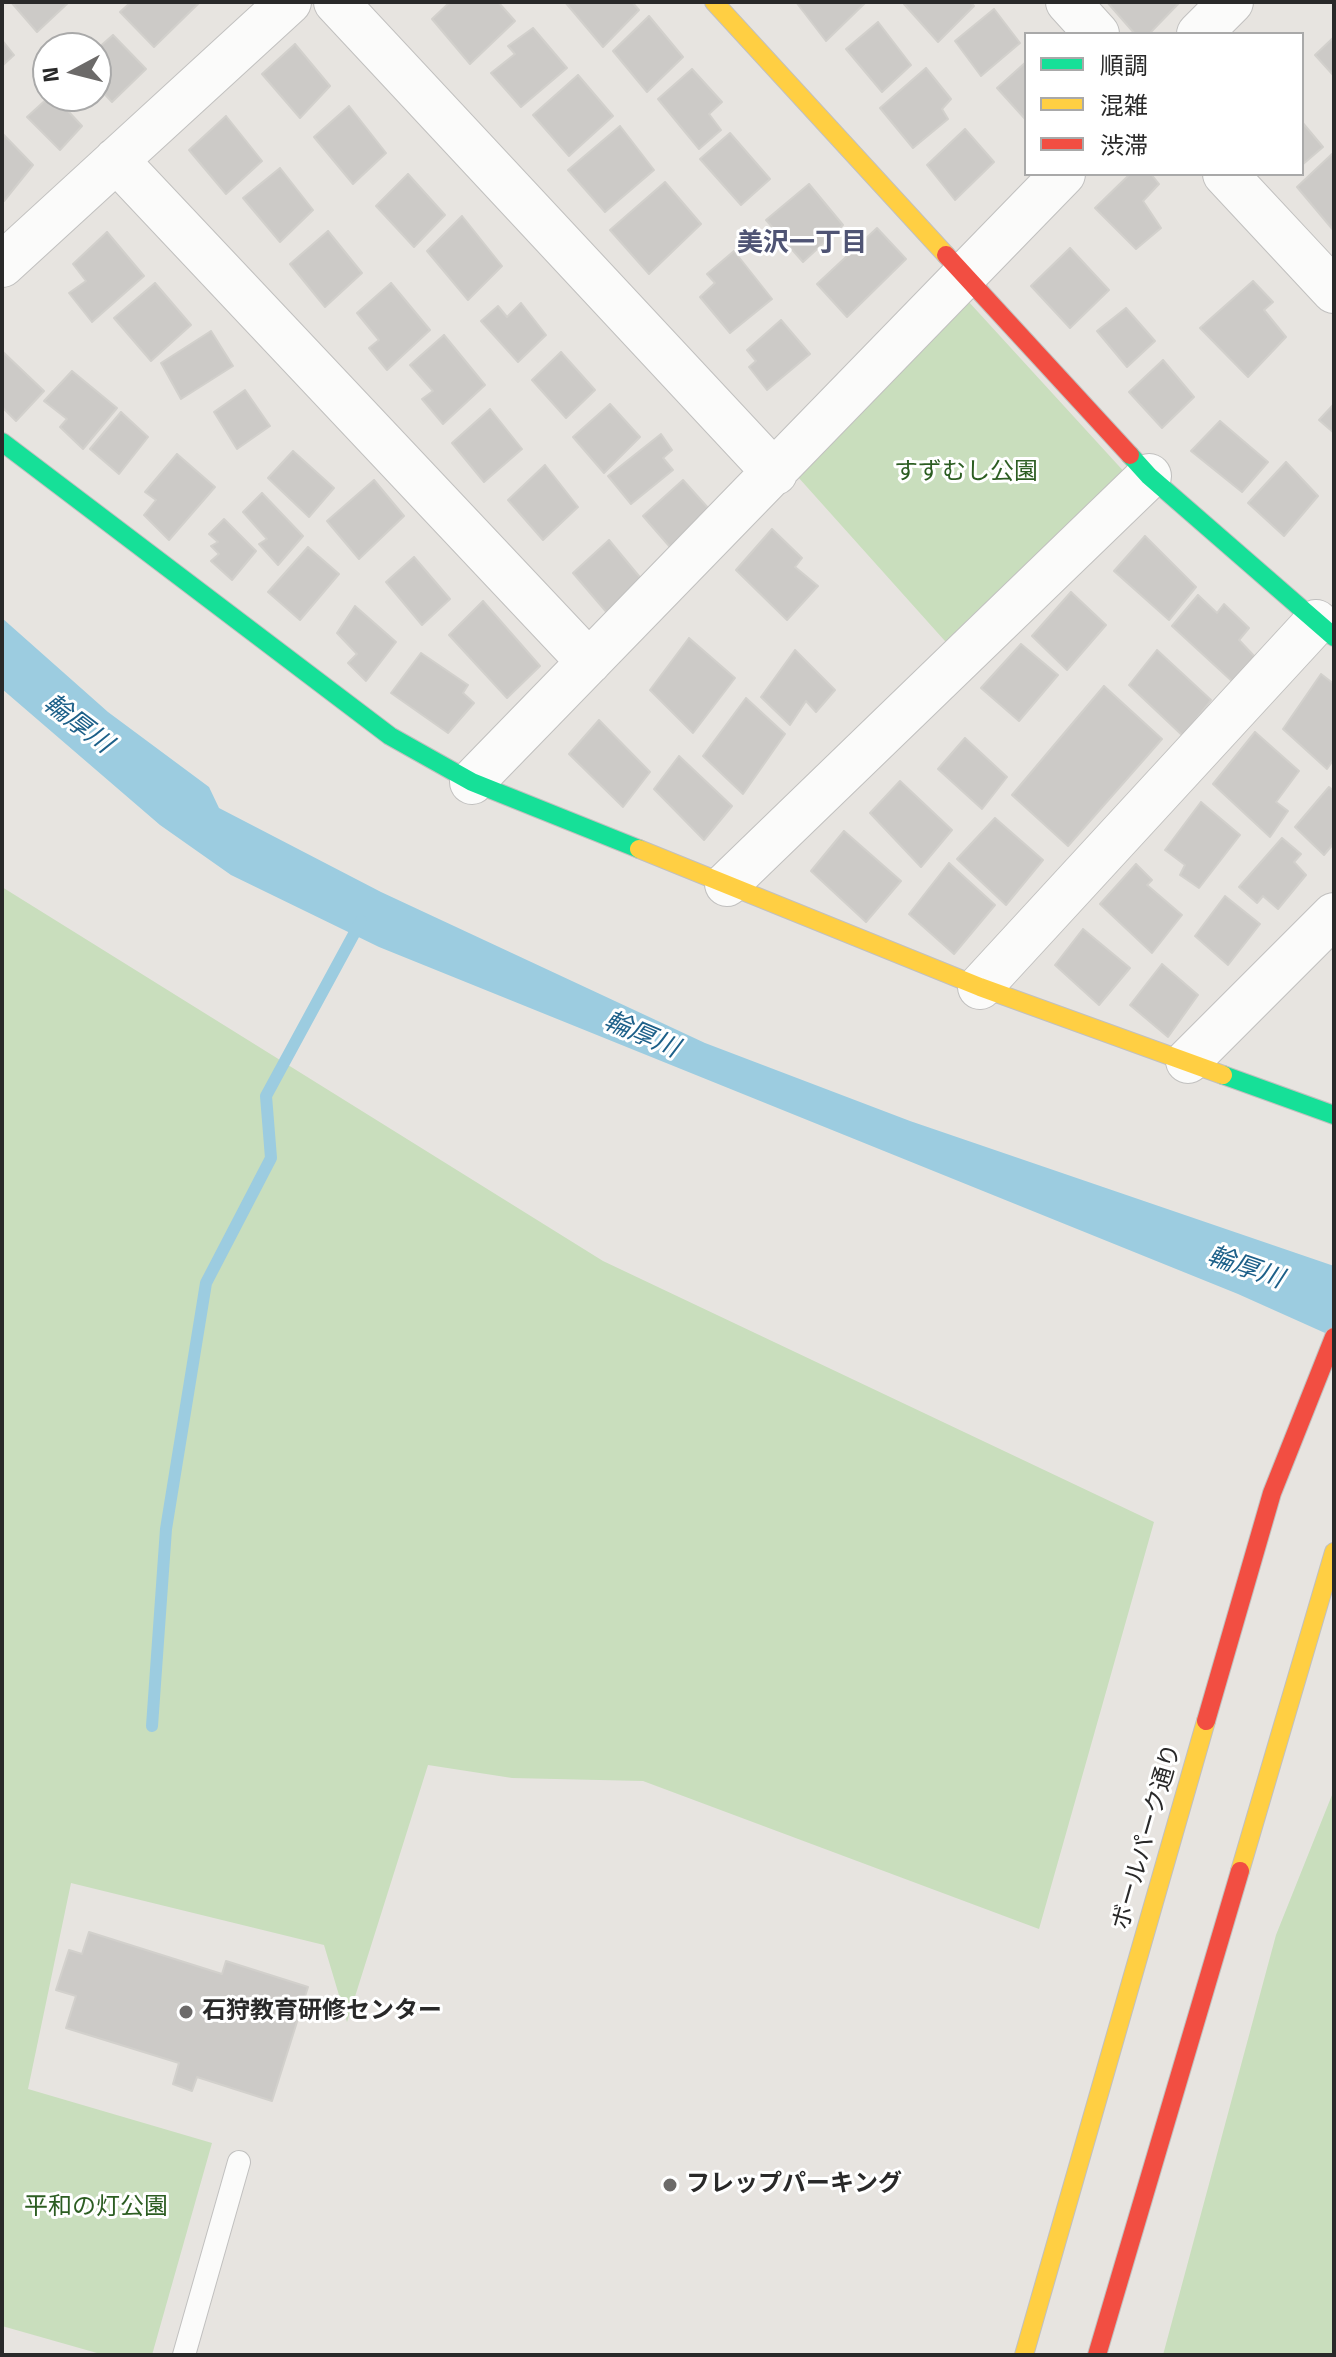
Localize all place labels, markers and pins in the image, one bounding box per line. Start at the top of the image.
place label: 石狩教育研修センター [202,1998,442,2026]
marker: 石狩教育研修センター [177,2003,195,2021]
place label: フレップパーキング [686,2171,902,2199]
marker: フレップパーキング [661,2176,679,2194]

